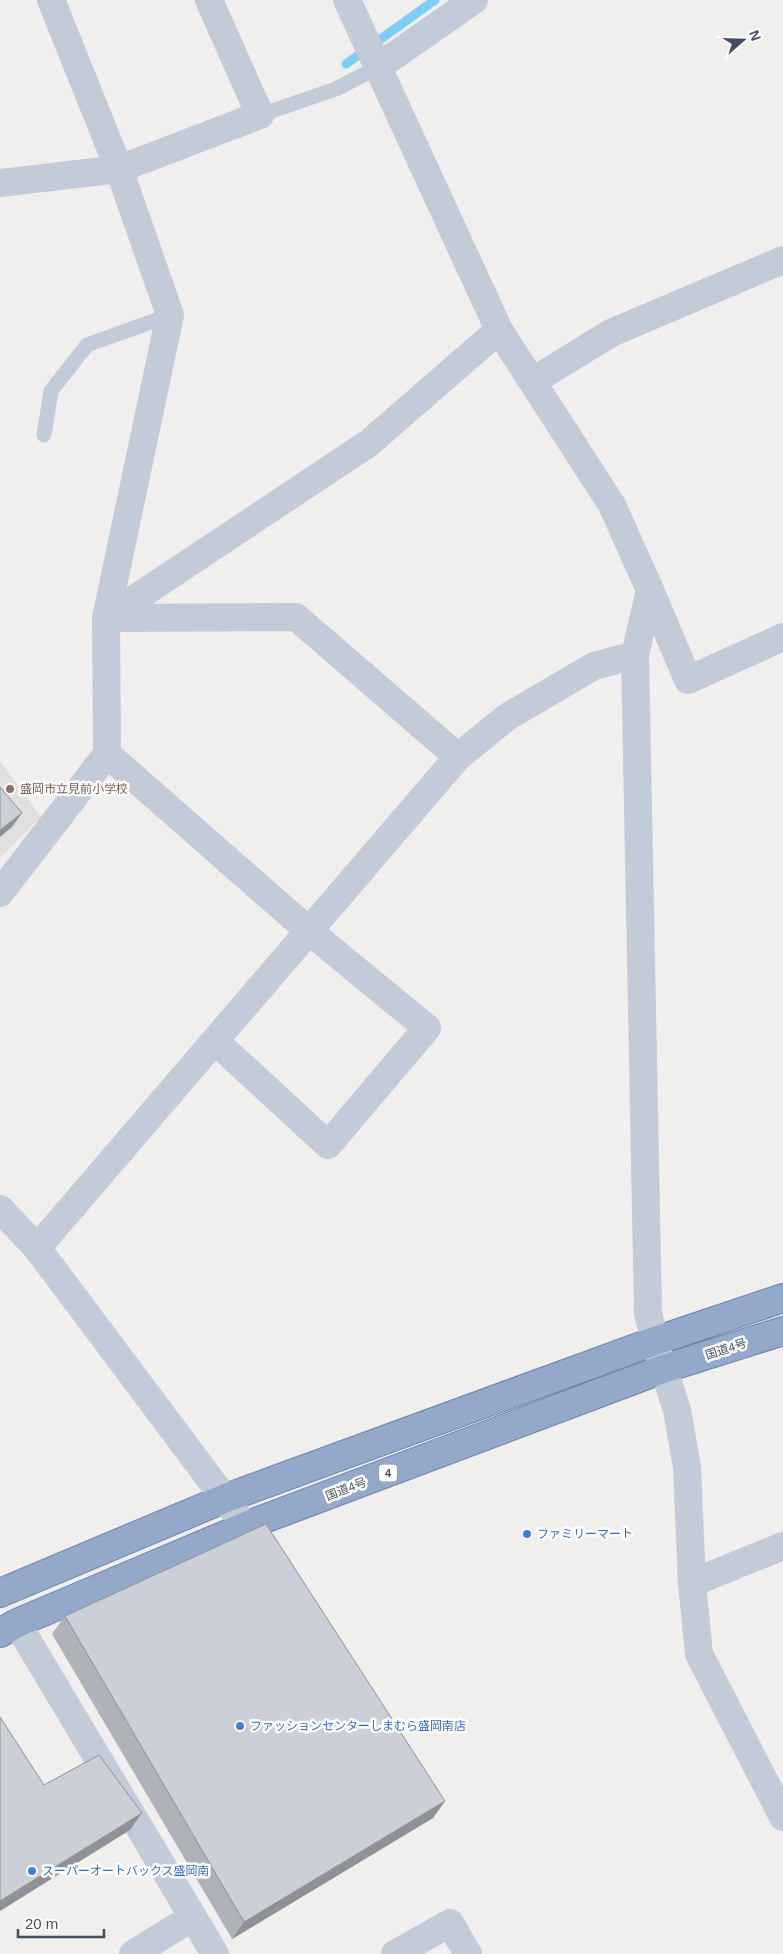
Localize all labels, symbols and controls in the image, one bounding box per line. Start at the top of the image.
north arrow [718,15,768,65]
text: N [746,28,764,43]
place label: 盛岡市立見前小学校 [20,782,128,796]
marker: 盛岡市立見前小学校 [4,783,16,795]
street label: 国道4号 [704,1336,748,1362]
road number: 4 [379,1465,397,1482]
street label: 国道4号 [324,1475,368,1503]
place label: ファミリーマート [537,1527,633,1541]
marker: ファミリーマート [521,1528,533,1540]
place label: ファッションセンターしまむら盛岡南店 [250,1719,466,1733]
marker: ファッションセンターしまむら盛岡南店 [234,1720,246,1732]
place label: スーパーオートバックス盛岡南 [42,1864,210,1878]
marker: スーパーオートバックス盛岡南 [26,1865,38,1877]
scale bar [18,1906,104,1938]
text: 20 m [25,1915,58,1932]

